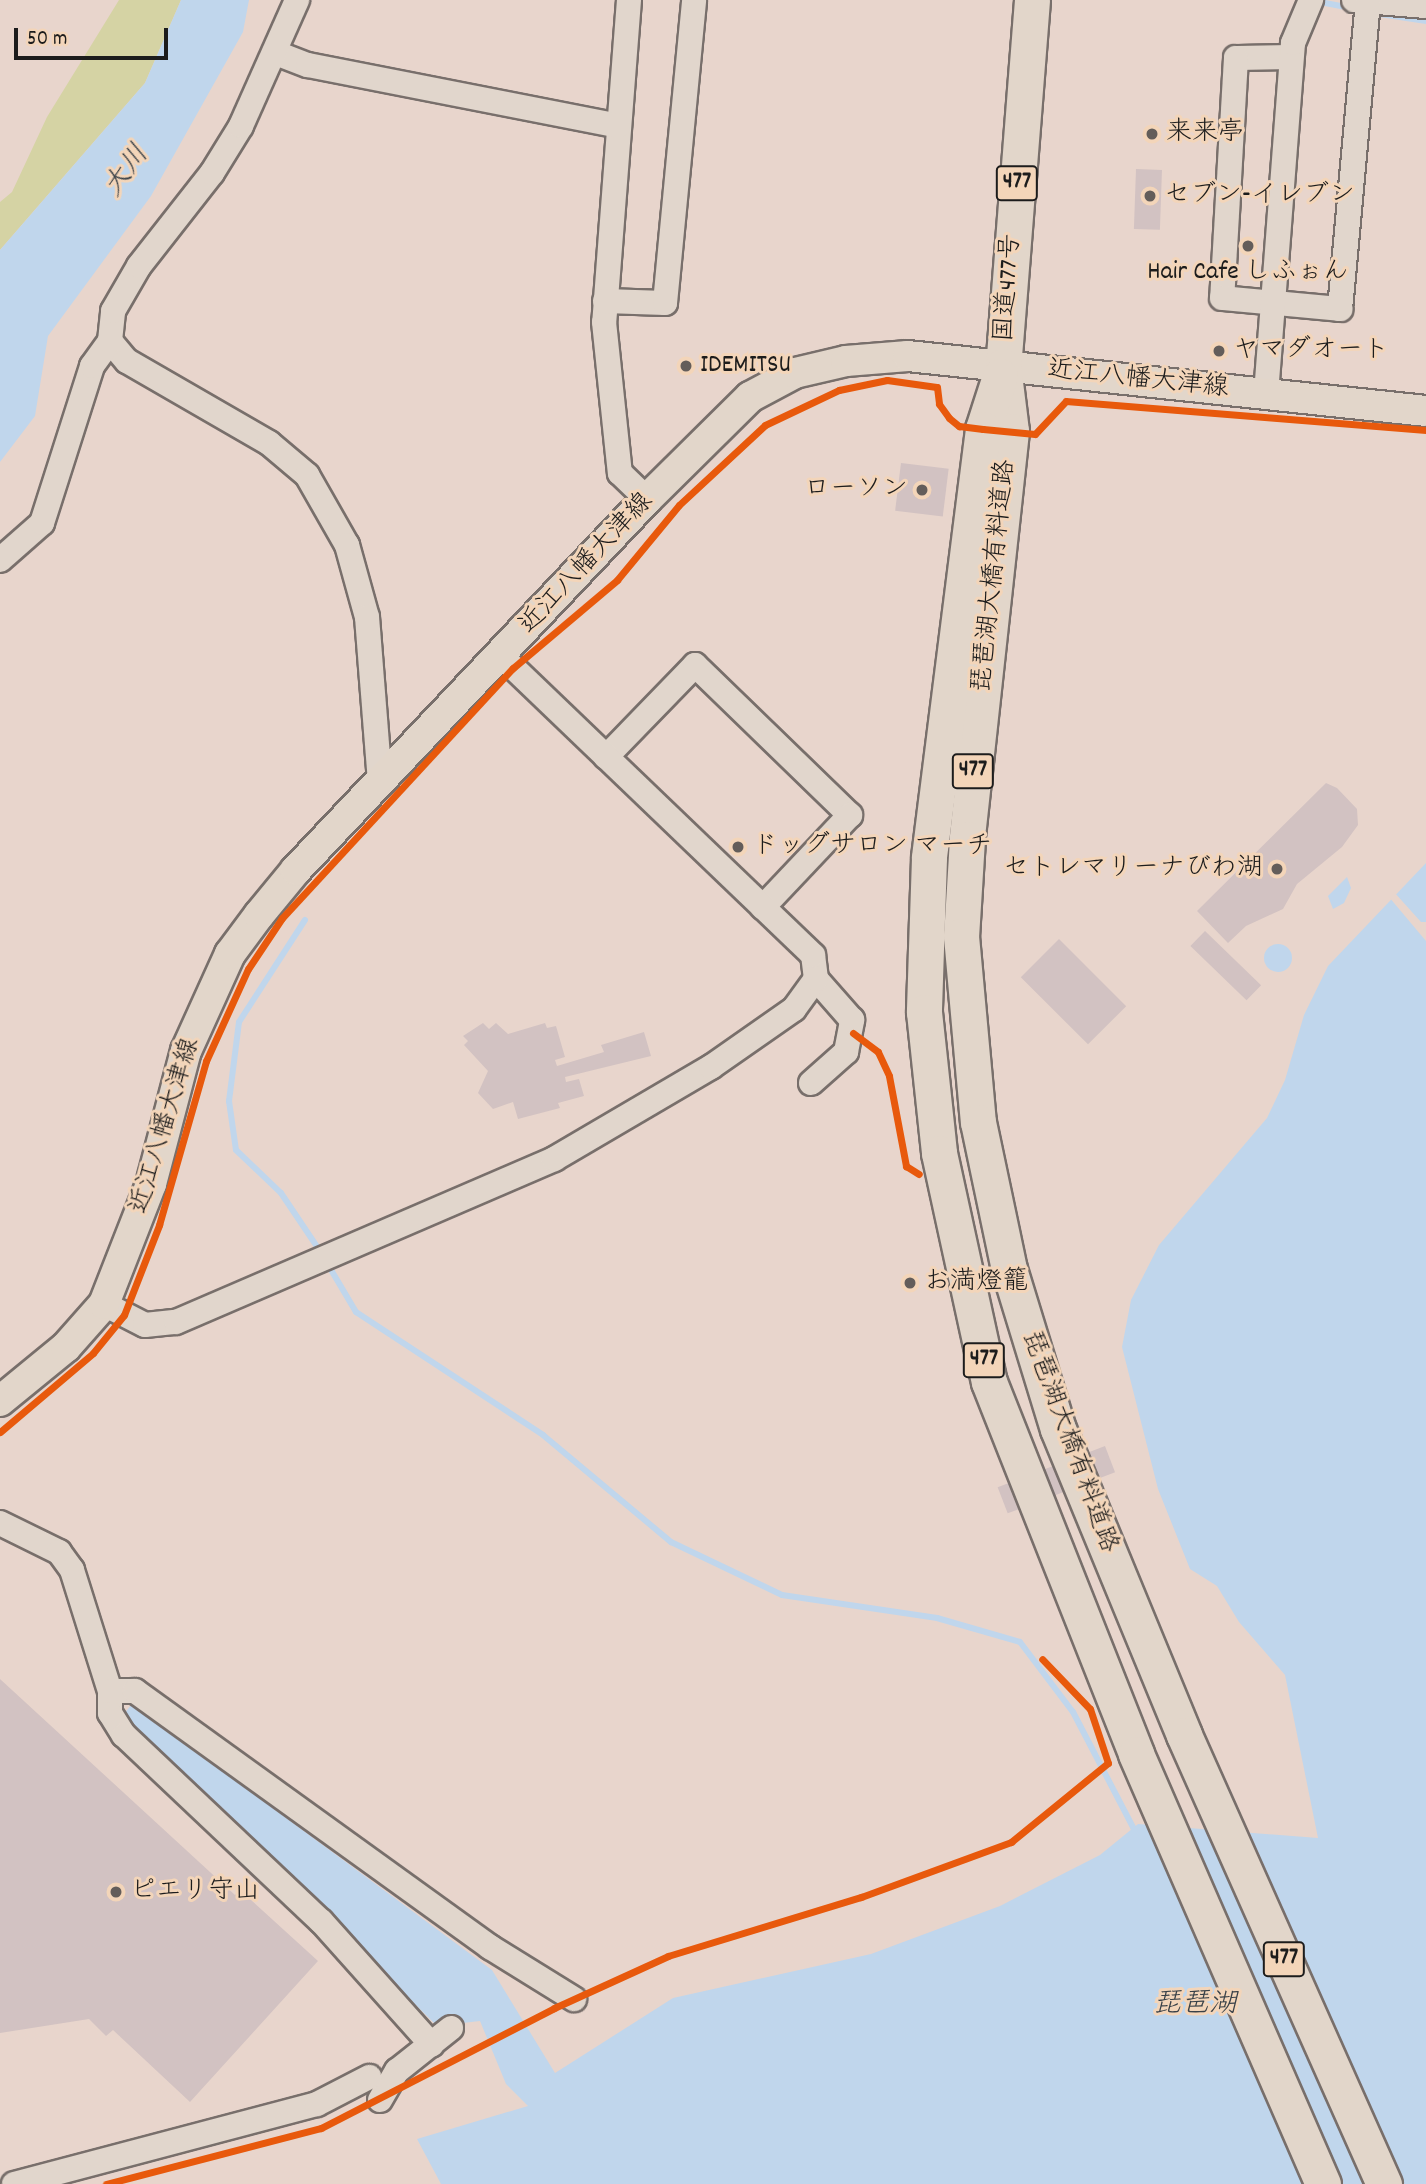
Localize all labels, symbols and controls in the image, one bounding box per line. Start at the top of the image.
scale bar [18,14,172,58]
text: 50 m [27,25,67,55]
place label: 来来亭 [1166,118,1244,150]
marker: 来来亭 [1144,126,1160,142]
water label: 大川 [98,139,158,205]
road number: 477 [994,162,1040,204]
place label: セブン-イレブン [1164,180,1355,212]
marker: セブン-イレブン [1142,188,1158,204]
street label: 国道477号 [990,233,1028,343]
marker: Hair Cafe しふぉん [1240,238,1256,254]
place label: Hair Cafe しふぉん [1147,257,1349,289]
place label: ヤマダオート [1233,335,1389,367]
marker: ヤマダオート [1211,343,1227,359]
place label: IDEMITSU [700,350,791,382]
street label: 近江八幡大津線 [1046,355,1230,405]
marker: IDEMITSU [678,358,694,374]
street label: 琵琶湖大橋有料道路 [967,458,1023,694]
place label: ローソン [804,474,908,506]
marker: ローソン [914,482,930,498]
street label: 近江八幡大津線 [514,487,660,641]
road number: 477 [950,750,996,792]
place label: ドッグサロン マーチ [752,831,992,863]
marker: ドッグサロン マーチ [730,839,746,855]
place label: セトレマリーナびわ湖 [1003,853,1263,885]
marker: セトレマリーナびわ湖 [1269,861,1285,877]
street label: 近江八幡大津線 [124,1034,208,1218]
place label: お満燈籠 [924,1267,1028,1299]
marker: お満燈籠 [902,1275,918,1291]
street label: 琵琶湖大橋有料道路 [1014,1327,1124,1557]
road number: 477 [961,1340,1007,1380]
place label: ピエリ守山 [130,1876,260,1908]
marker: ピエリ守山 [108,1884,124,1900]
road number: 477 [1261,1938,1307,1980]
water label: 琵琶湖 [1153,1989,1237,2023]

